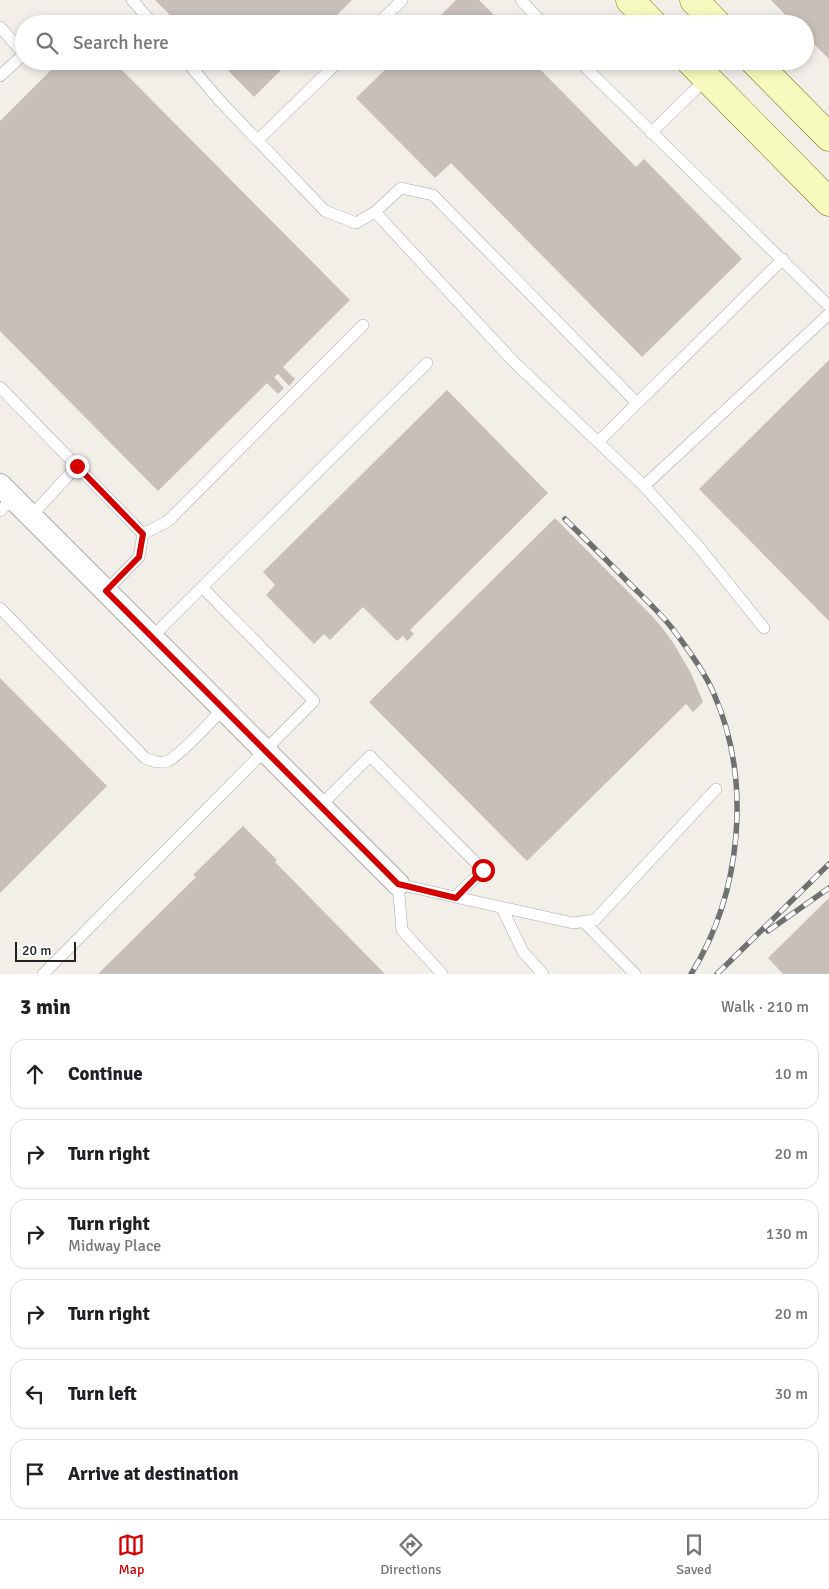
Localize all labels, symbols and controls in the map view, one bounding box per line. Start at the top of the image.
search box [15,15,814,70]
icon: search [33,29,61,57]
text: Search here [73,31,169,55]
route end [66,455,89,478]
route start [472,859,495,882]
scale bar [15,939,76,962]
text: 20 m [22,942,51,959]
text: 3 min [20,994,71,1020]
text: Walk · 210 m [721,997,809,1017]
icon: ahead [21,1060,49,1088]
text: Continue [68,1062,143,1086]
text: 10 m [774,1064,808,1084]
icon: right [21,1140,49,1168]
text: Turn right [68,1142,150,1166]
text: 20 m [774,1144,808,1164]
text: Turn right [68,1212,150,1236]
icon: right [21,1220,49,1248]
text: 130 m [766,1224,808,1244]
text: Midway Place [68,1236,161,1256]
icon: right [21,1300,49,1328]
text: Turn right [68,1302,150,1326]
text: 20 m [774,1304,808,1324]
icon: left [21,1380,49,1408]
text: Turn left [68,1382,137,1406]
text: 30 m [774,1384,808,1404]
icon: arrive [21,1460,49,1488]
text: Arrive at destination [68,1462,239,1486]
tab: Map [117,1531,145,1578]
tab: Directions [380,1531,441,1578]
tab: Saved [676,1531,712,1578]

